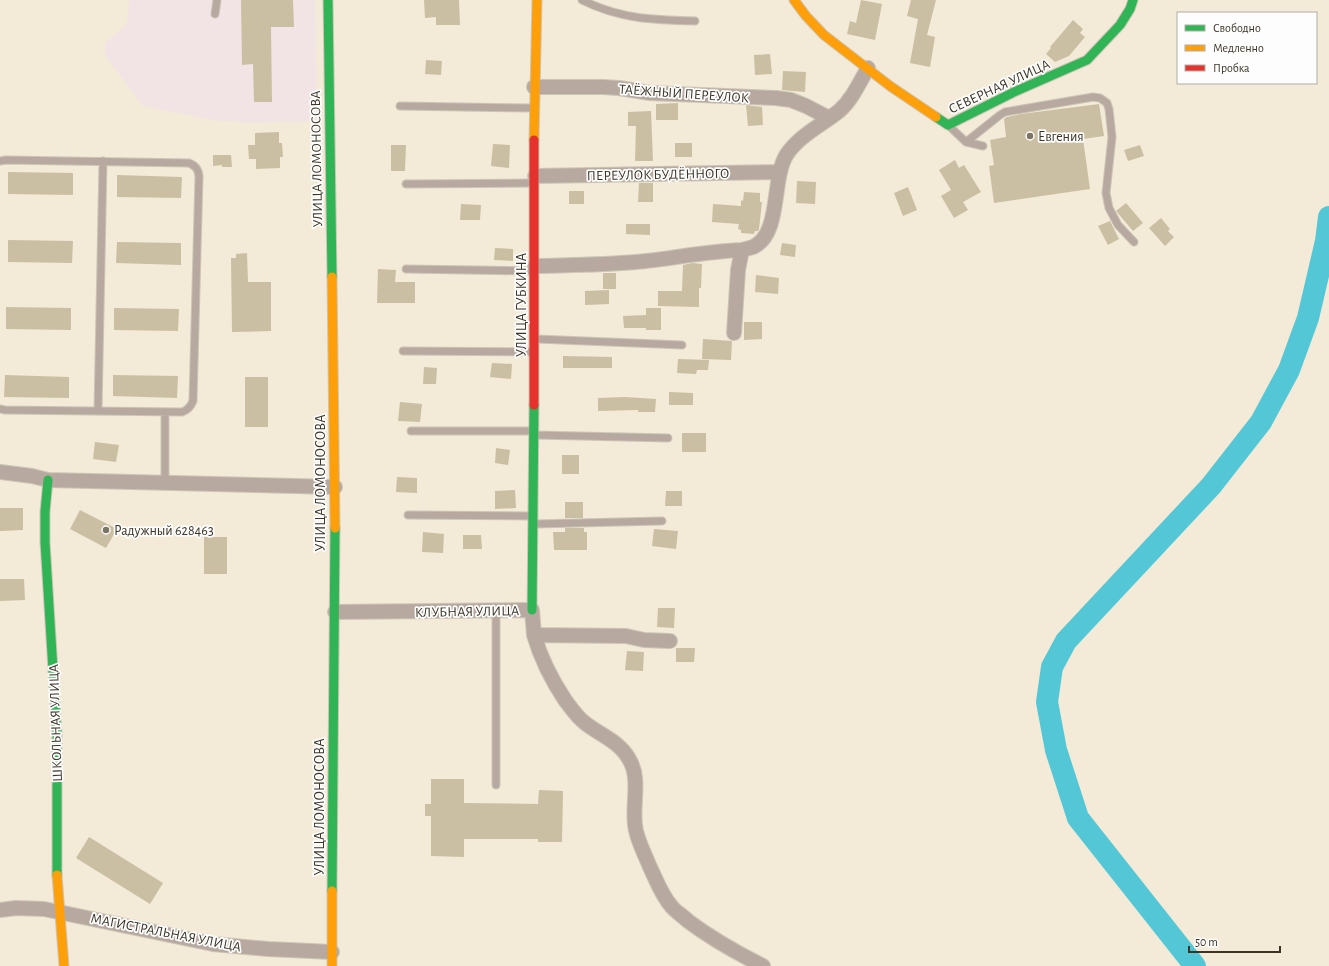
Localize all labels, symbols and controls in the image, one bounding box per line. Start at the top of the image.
legend [1177,12,1317,84]
text: Свободно [1213,22,1261,34]
text: Медленно [1213,42,1264,54]
street label: СЕВЕРНАЯ УЛИЦА [947,57,1052,116]
text: Пробка [1213,62,1250,74]
street label: ТАЁЖНЫЙ ПЕРЕУЛОК [619,80,749,106]
street label: УЛИЦА ЛОМОНОСОВА [309,90,325,228]
place label: Евгения [1038,130,1084,144]
marker: Евгения [1025,131,1035,141]
street label: ПЕРЕУЛОК БУДЁННОГО [587,165,729,183]
street label: УЛИЦА ГУБКИНА [515,253,529,357]
street label: УЛИЦА ЛОМОНОСОВА [314,415,328,551]
place label: Радужный 628463 [114,524,214,538]
marker: Радужный 628463 [101,525,111,535]
street label: КЛУБНАЯ УЛИЦА [415,604,519,620]
street label: ШКОЛЬНАЯ УЛИЦА [47,664,65,782]
street label: УЛИЦА ЛОМОНОСОВА [313,739,327,875]
street label: МАГИСТРАЛЬНАЯ УЛИЦА [89,912,242,954]
scale bar [1189,928,1280,954]
text: 50 m [1195,936,1218,948]

